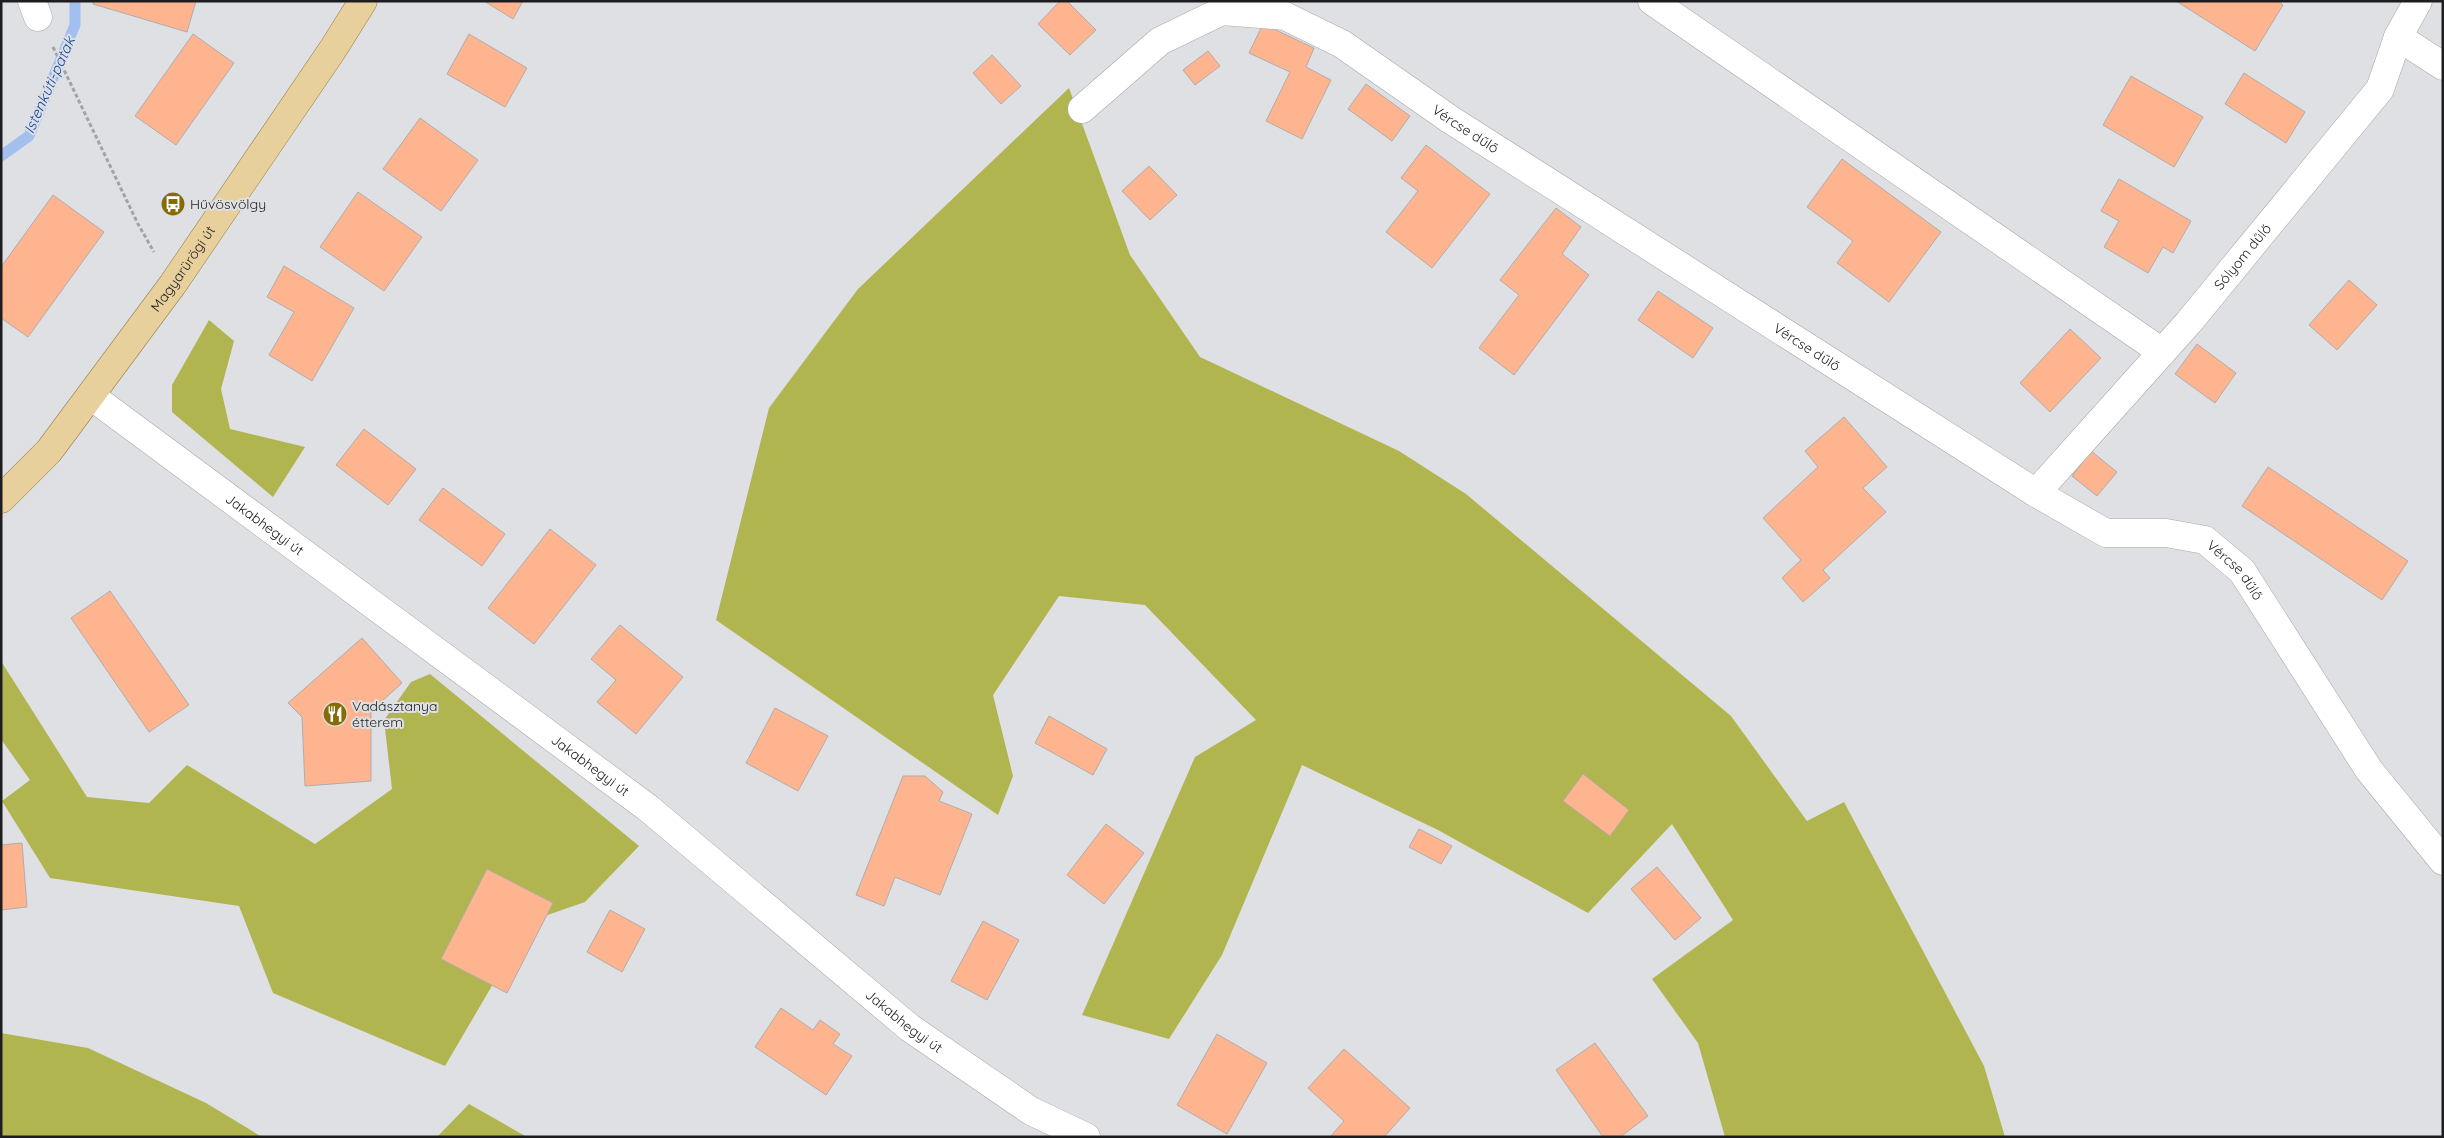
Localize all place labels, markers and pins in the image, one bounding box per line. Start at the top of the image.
bus stop icon: Hűvösvölgy [160,191,186,217]
place label: Hűvösvölgy [190,195,266,213]
place label: Vadásztanya étterem [352,697,438,731]
restaurant icon: Vadásztanya étterem [322,701,348,727]

